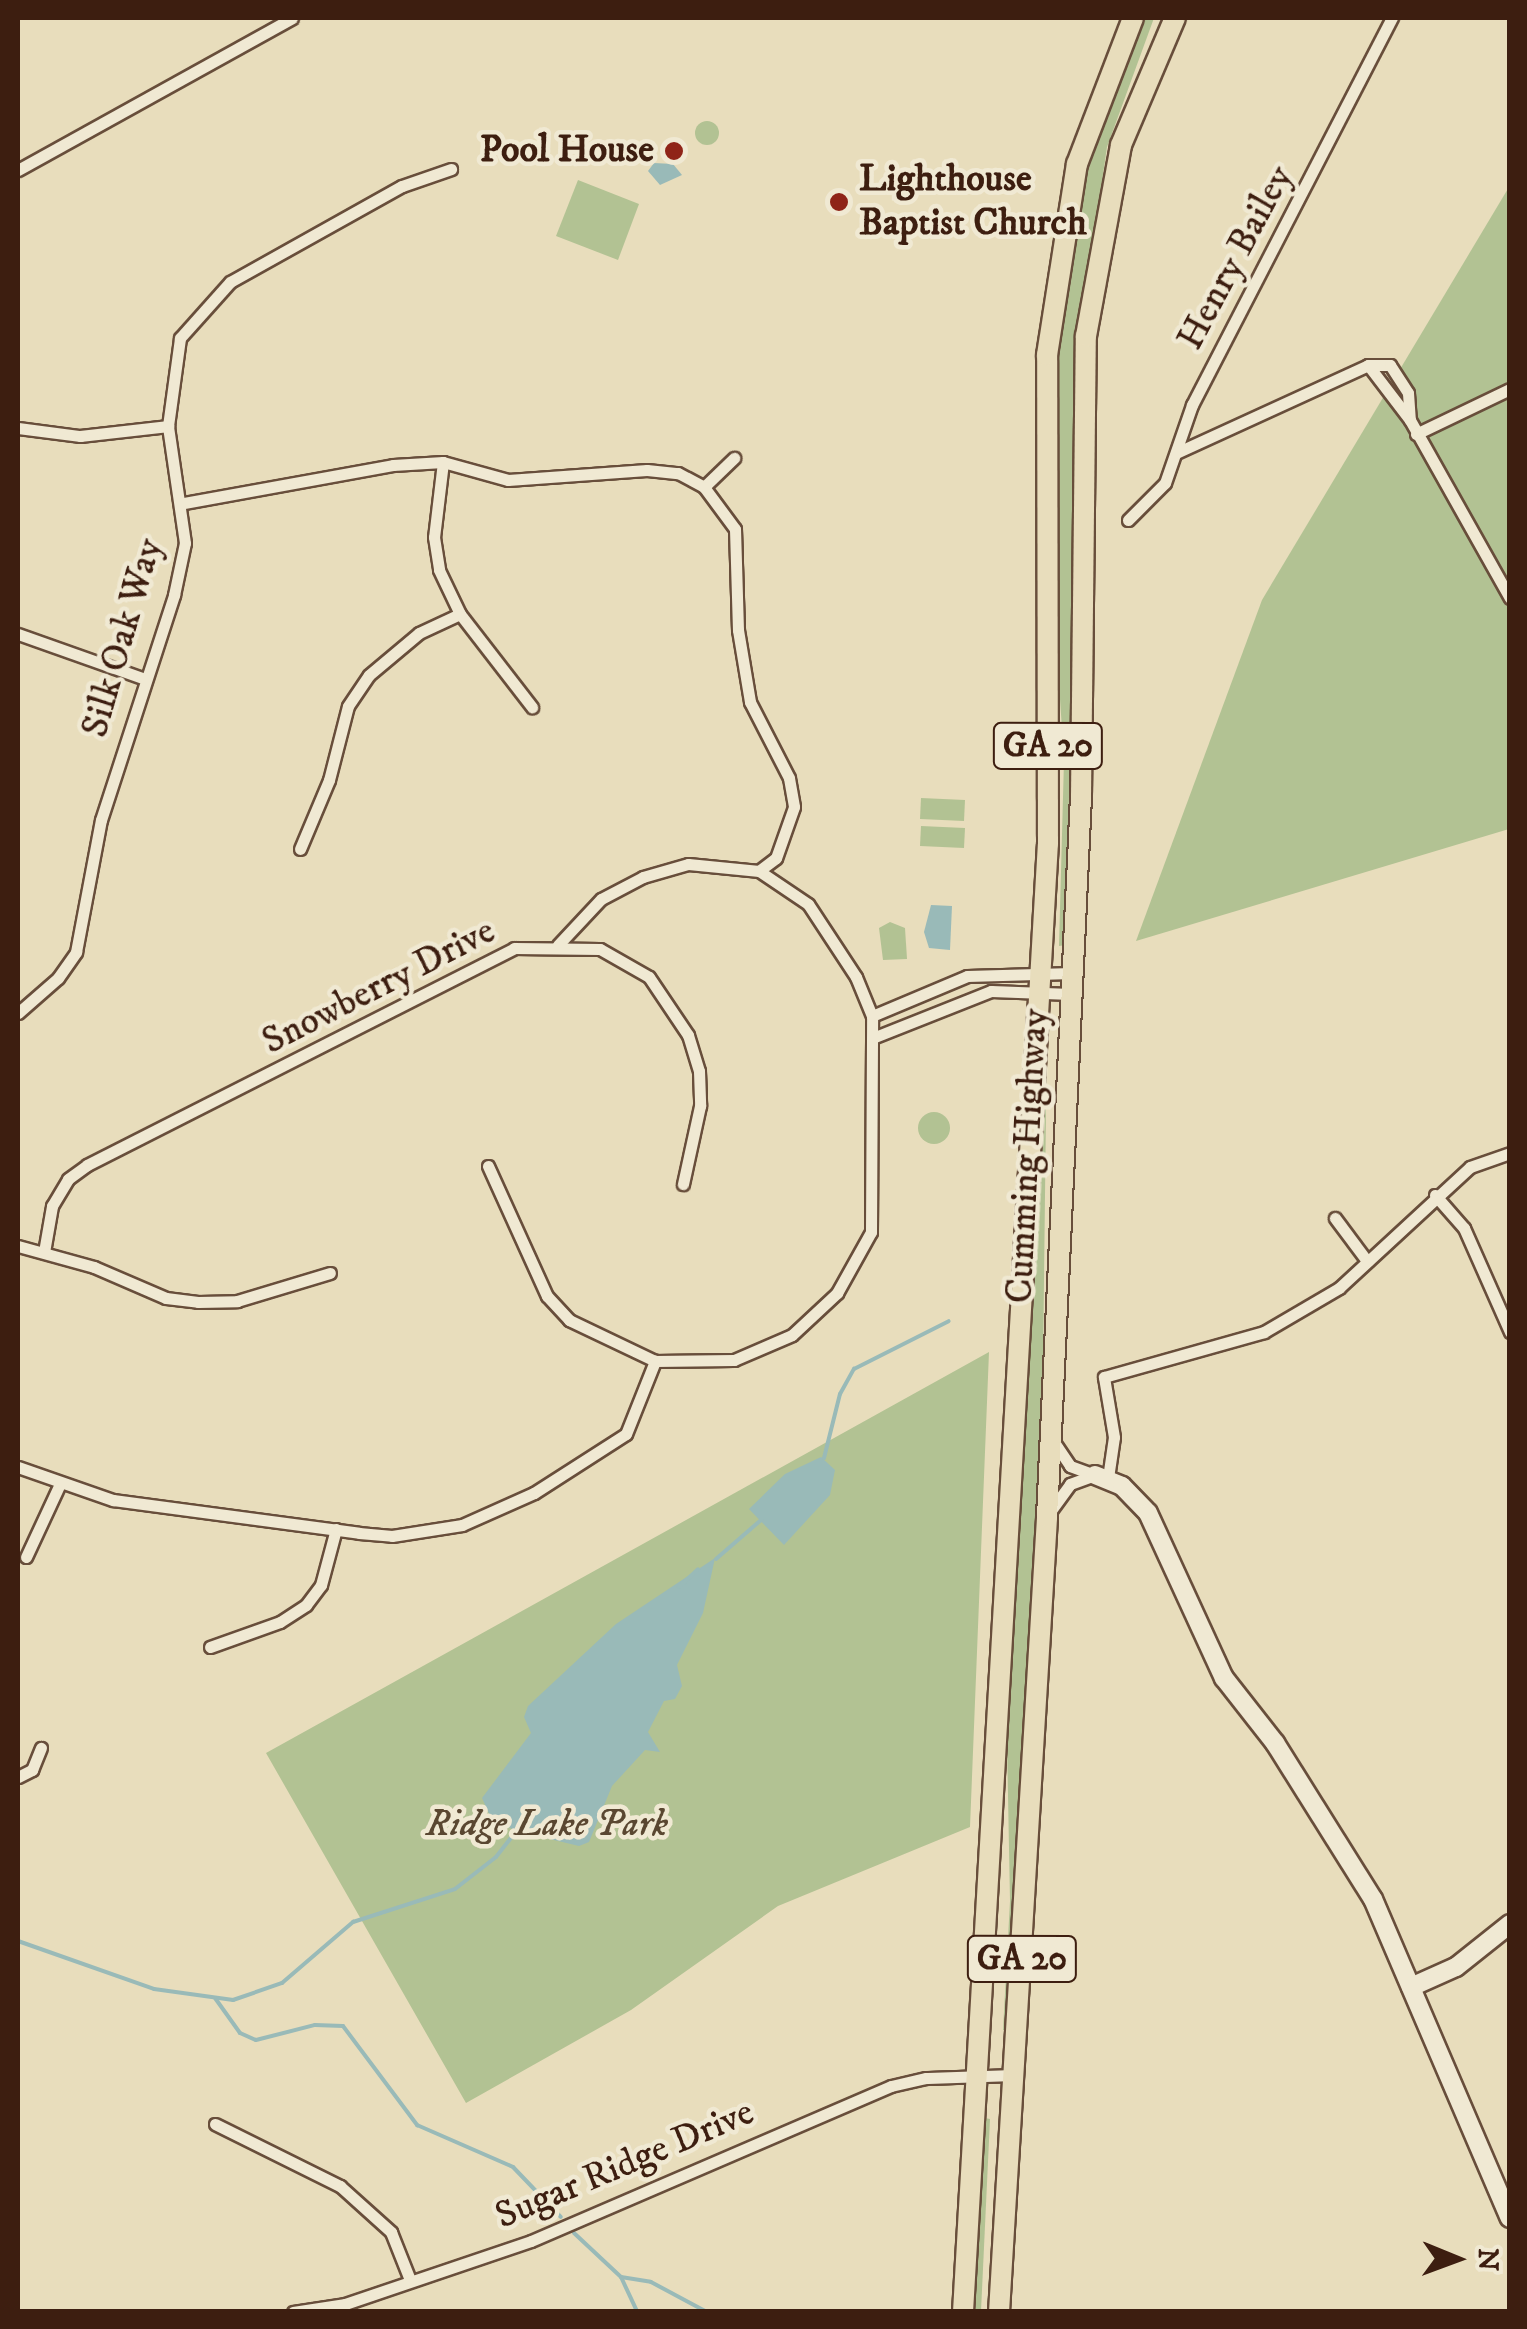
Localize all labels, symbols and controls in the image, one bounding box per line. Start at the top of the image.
place label: Pool House [480,128,654,174]
marker: Pool House [663,140,685,162]
place label: Lighthouse Baptist Church [859,157,1087,246]
street label: Henry Bailey [1168,158,1304,358]
marker: Lighthouse Baptist Church [828,191,850,213]
street label: Silk Oak Way [73,533,173,743]
road number: GA 20 [990,716,1106,776]
street label: Snowberry Drive [255,909,503,1065]
street label: Cumming Highway [998,1007,1058,1305]
park label: Ridge Lake Park [426,1802,668,1848]
road number: GA 20 [964,1929,1080,1989]
street label: Sugar Ridge Drive [489,2090,761,2240]
north arrow [1407,2209,1507,2309]
text: N [1470,2248,1505,2271]

